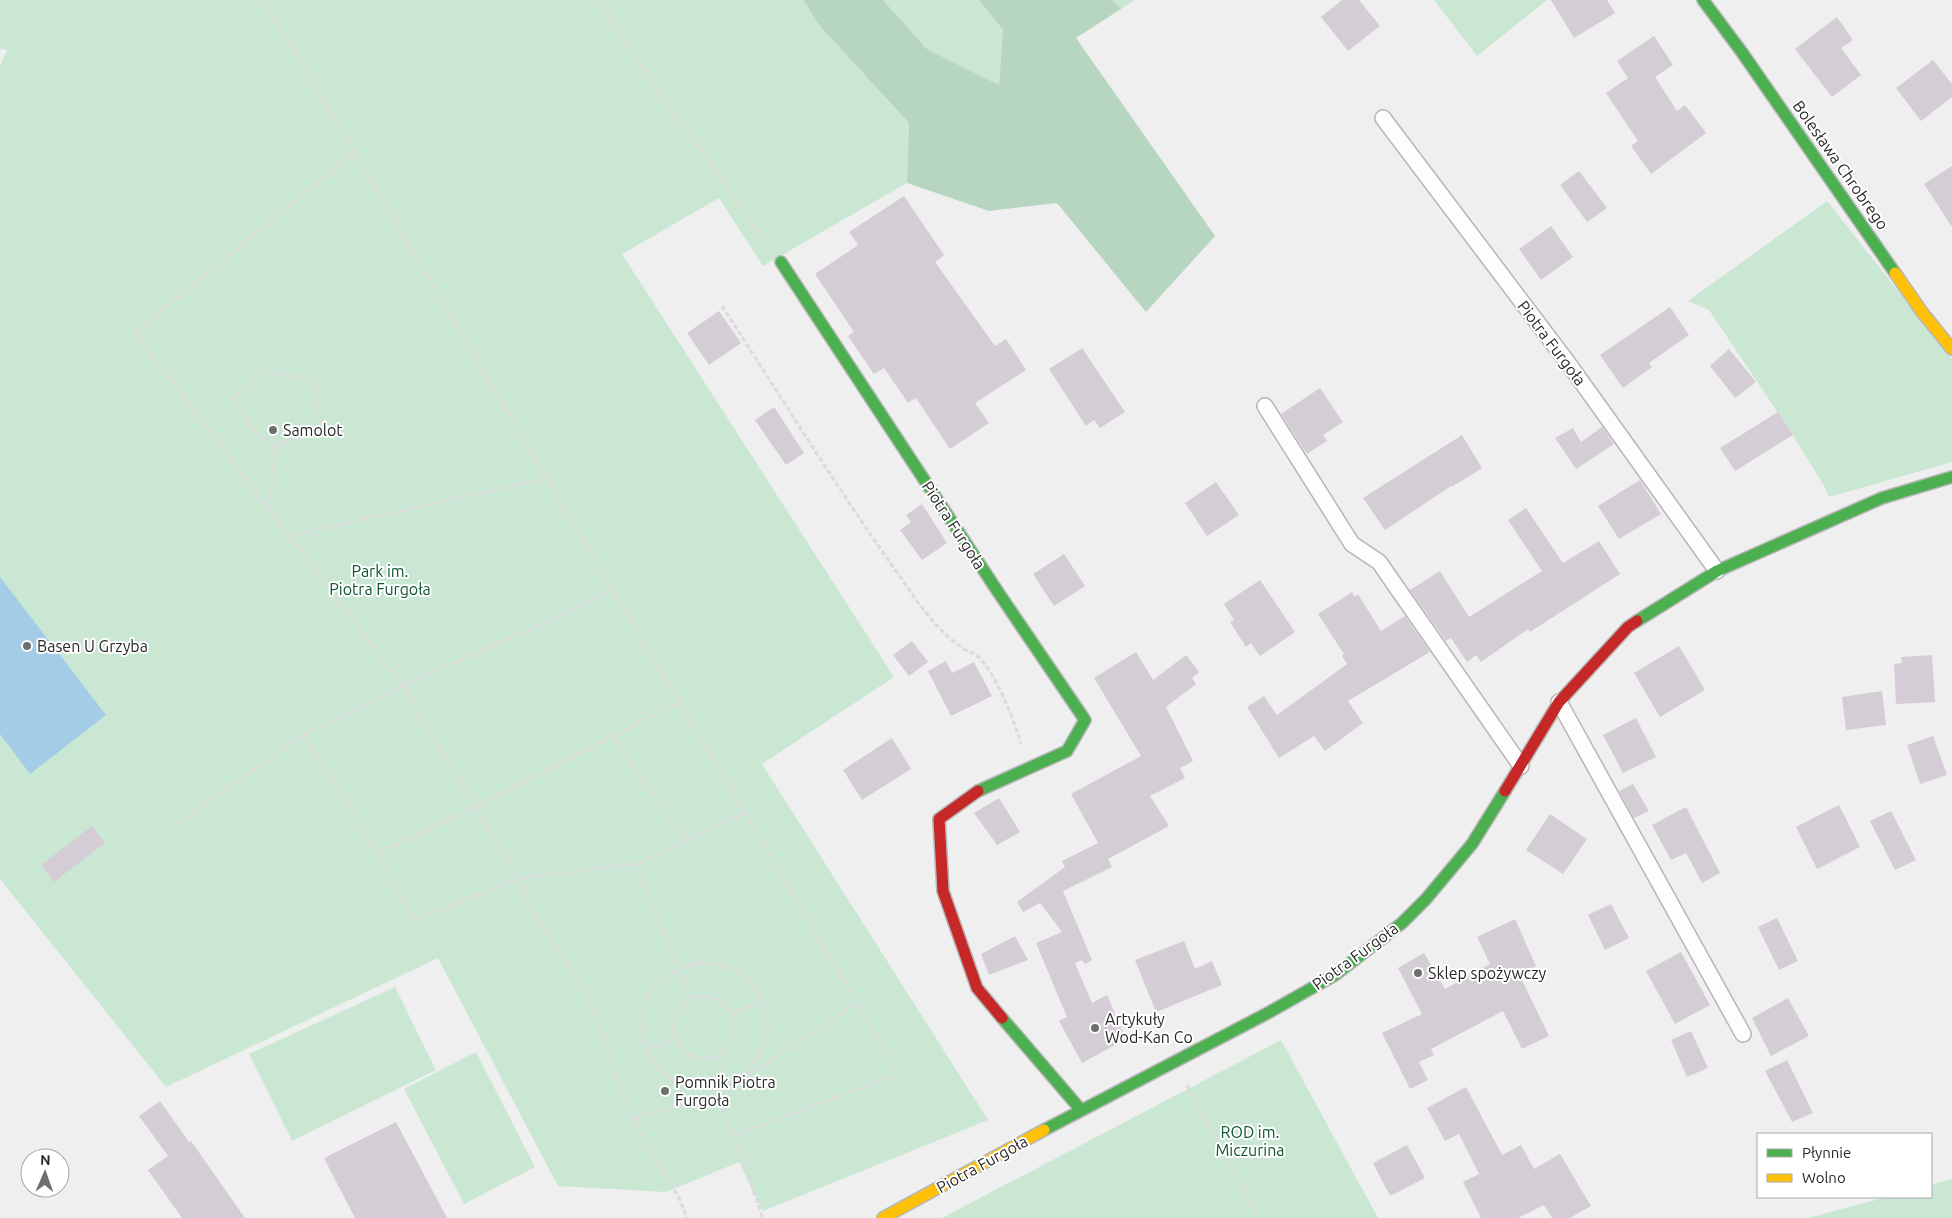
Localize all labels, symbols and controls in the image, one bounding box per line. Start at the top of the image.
street label: Bolesława Chrobrego [1790,97,1892,233]
street label: Piotra Furgoła [1514,297,1590,389]
place label: Samolot [283,421,343,439]
marker: Samolot [267,424,279,436]
street label: Piotra Furgoła [919,478,989,572]
park label: Park im. Piotra Furgoła [329,562,431,598]
place label: Basen U Grzyba [37,637,148,655]
marker: Basen U Grzyba [21,640,33,652]
street label: Piotra Furgoła [1309,919,1401,993]
place label: Sklep spożywczy [1428,964,1547,982]
marker: Sklep spożywczy [1412,967,1424,979]
place label: Artykuły Wod-Kan Co [1105,1010,1193,1046]
marker: Artykuły Wod-Kan Co [1089,1022,1101,1034]
place label: Pomnik Piotra Furgoła [675,1073,776,1109]
marker: Pomnik Piotra Furgoła [659,1085,671,1097]
park label: ROD im. Miczurina [1215,1123,1285,1159]
street label: Piotra Furgoła [933,1132,1031,1196]
legend [1757,1133,1932,1198]
text: Płynnie [1802,1144,1851,1161]
north arrow [20,1148,70,1198]
text: N [40,1152,51,1168]
text: Wolno [1802,1169,1846,1186]

